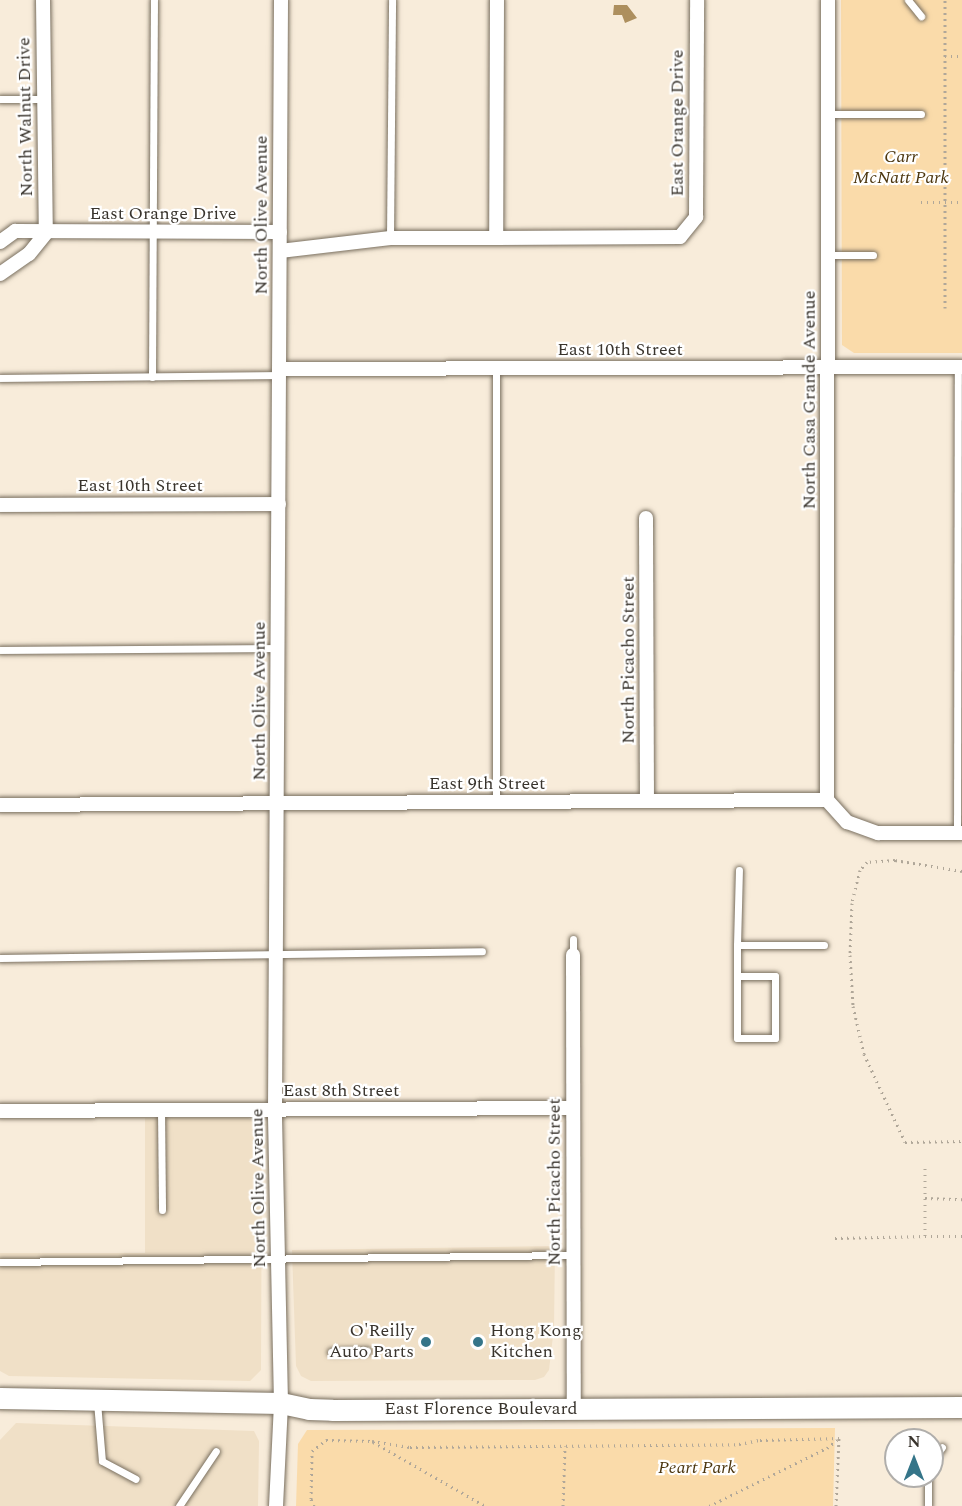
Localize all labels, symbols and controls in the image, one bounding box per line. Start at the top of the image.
street label: North Walnut Drive [14,37,38,197]
street label: East Orange Drive [667,50,689,196]
street label: North Olive Avenue [251,135,273,295]
park label: Carr McNatt Park [853,147,949,190]
street label: East Orange Drive [90,203,236,225]
street label: North Casa Grande Avenue [799,291,821,509]
street label: East 10th Street [557,339,683,361]
street label: East 10th Street [77,475,203,497]
street label: North Picacho Street [618,576,640,744]
street label: North Olive Avenue [249,621,271,781]
street label: East 9th Street [429,773,545,795]
street label: East 8th Street [283,1080,399,1102]
street label: North Picacho Street [544,1098,566,1266]
street label: North Olive Avenue [247,1108,271,1268]
place label: O'Reilly Auto Parts [329,1321,414,1364]
place label: Hong Kong Kitchen [490,1321,582,1364]
marker: O'Reilly Auto Parts [419,1335,433,1349]
marker: Hong Kong Kitchen [471,1335,485,1349]
street label: East Florence Boulevard [384,1398,578,1420]
north arrow [884,1428,944,1488]
text: N [907,1430,921,1454]
park label: Peart Park [658,1457,736,1479]

